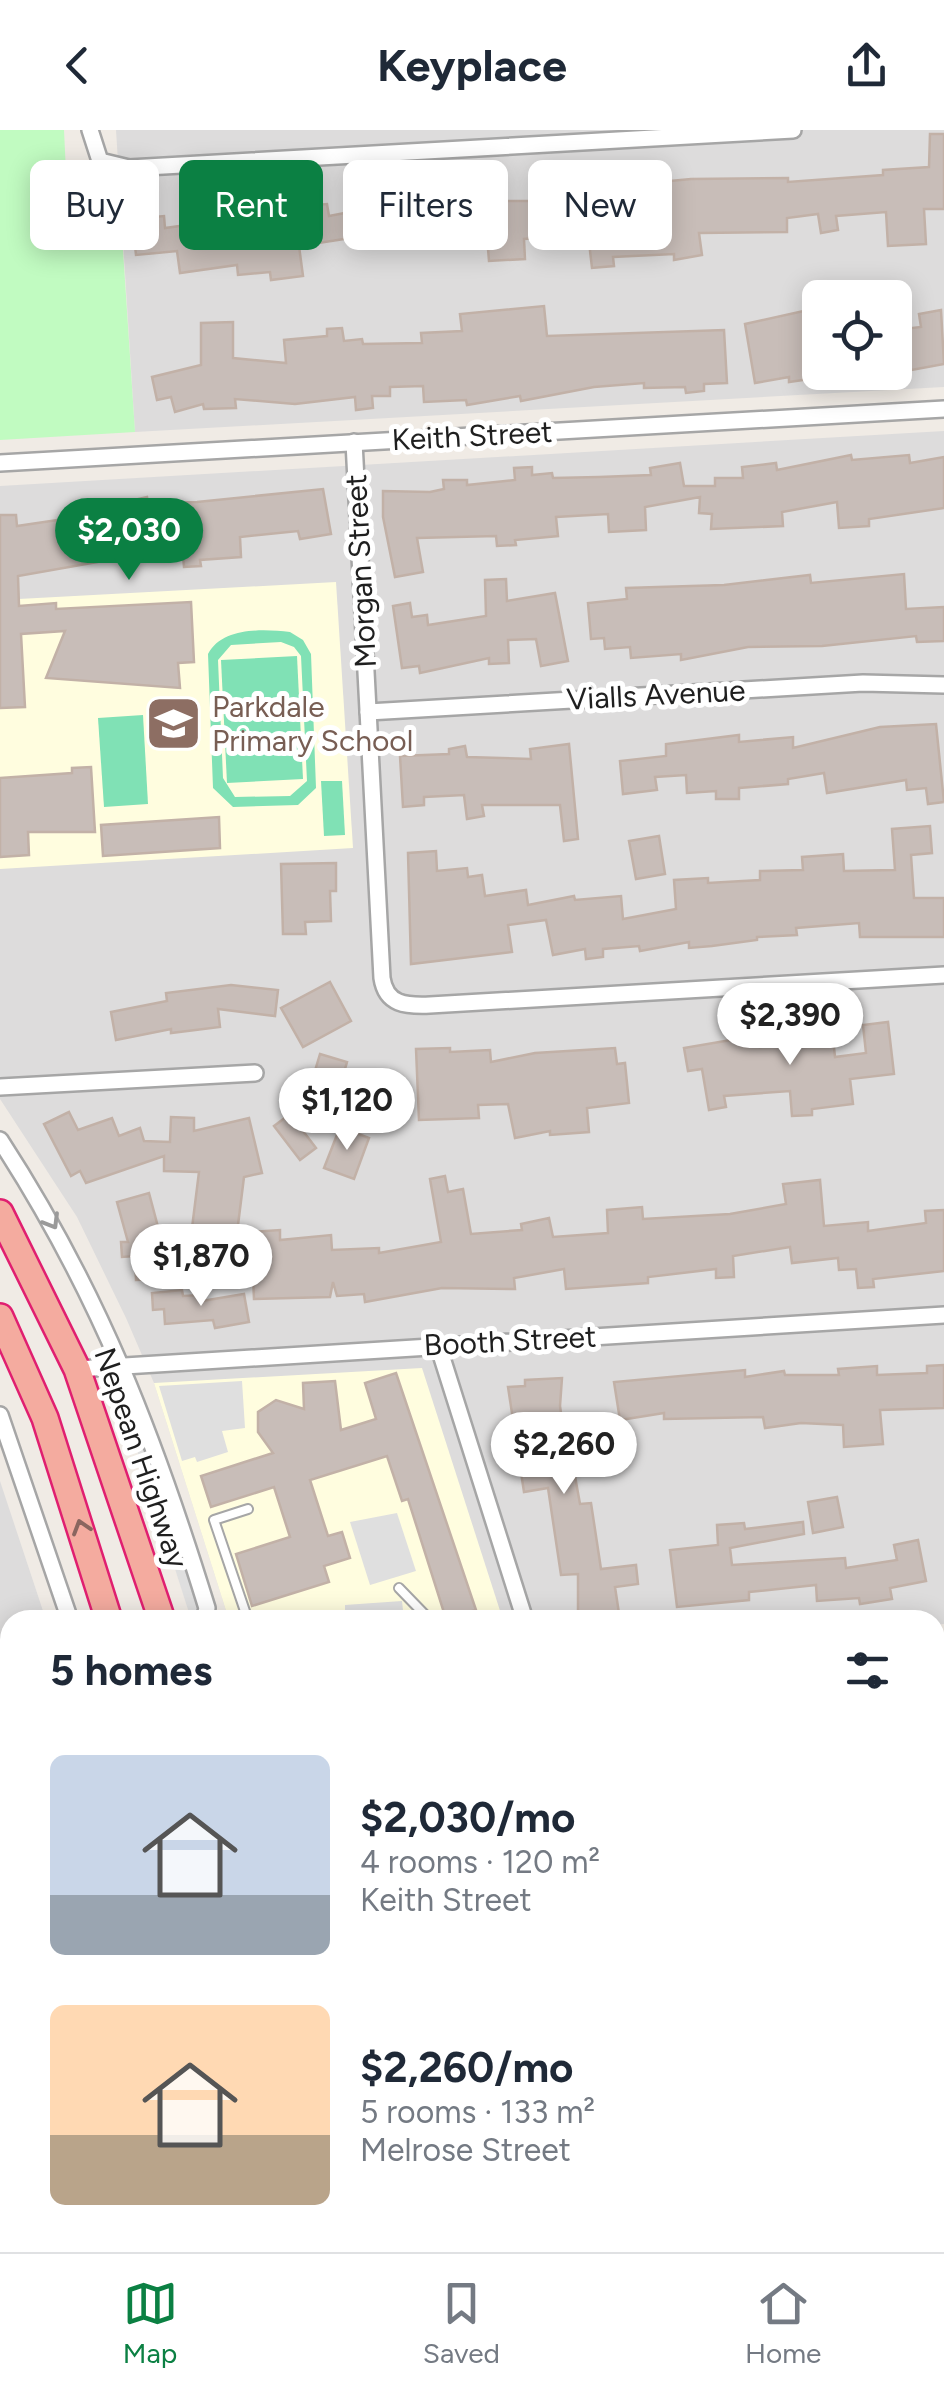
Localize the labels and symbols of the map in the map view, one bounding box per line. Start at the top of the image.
street label: Keith Street [391,413,553,458]
street label: Morgan Street [337,473,384,669]
pin: $2,030 [48,498,210,583]
street label: Vialls Avenue [566,671,746,718]
place label: Parkdale Primary School [212,688,413,759]
school or university icon: Parkdale Primary School [143,694,203,754]
pin: $2,390 [709,983,871,1068]
pin: $1,120 [266,1068,428,1153]
one-way arrow [40,1211,60,1229]
pin: $1,870 [120,1224,282,1309]
street label: Booth Street [423,1318,597,1363]
street label: Nepean Highway [86,1343,197,1573]
pin: $2,260 [483,1412,645,1497]
one-way arrow [72,1519,93,1536]

